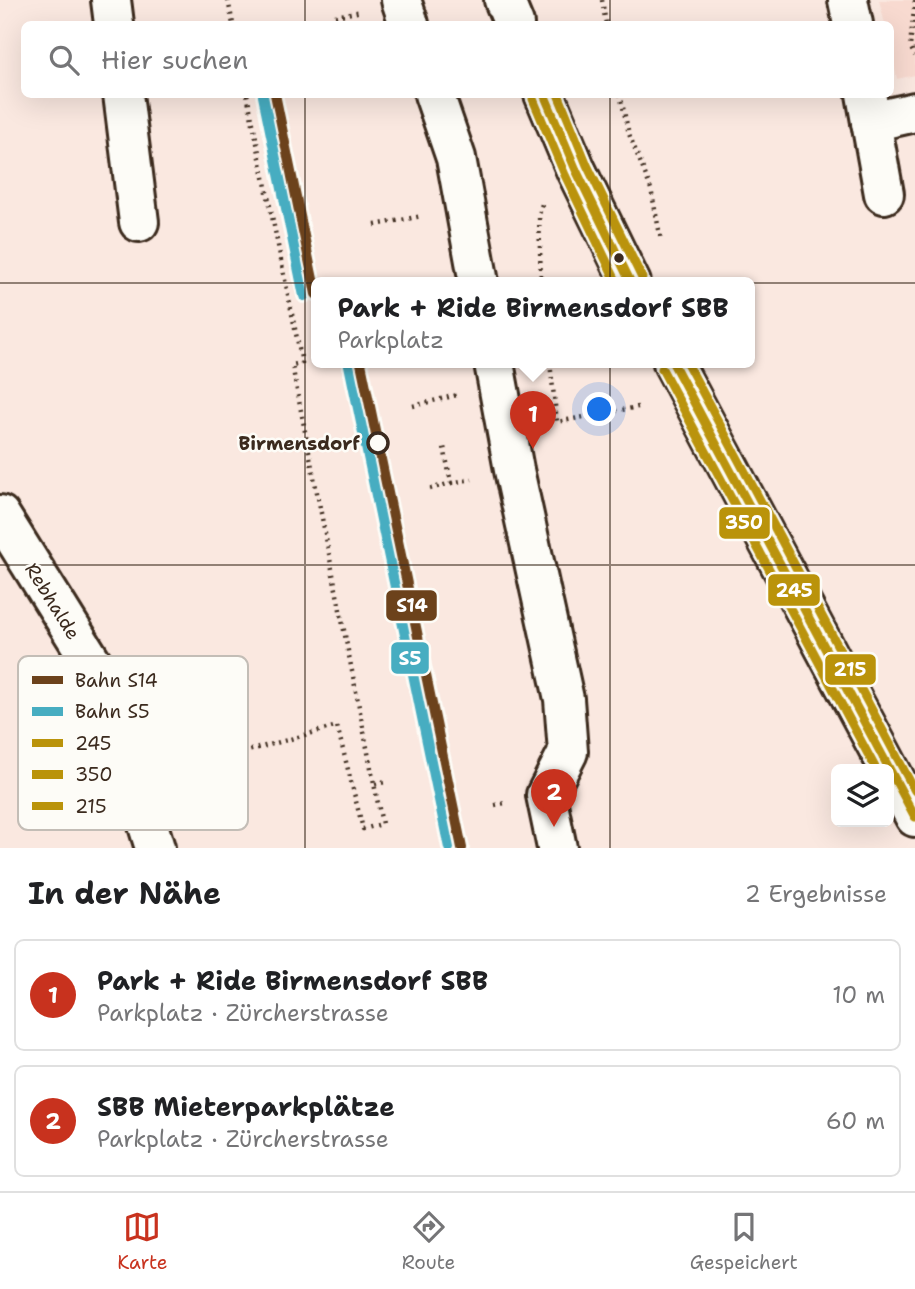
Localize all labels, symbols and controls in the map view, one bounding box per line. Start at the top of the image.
search box [21,21,894,98]
icon: search [45,41,83,79]
text: Hier suchen [101,42,248,77]
unlabelled marker [612,251,626,265]
popup [311,277,755,368]
text: Park + Ride Birmensdorf SBB [337,290,729,325]
text: Parkplatz [337,325,444,355]
pin: 1 [510,391,556,449]
your location [582,392,616,426]
place label: Birmensdorf [239,431,360,456]
marker: Birmensdorf [367,432,389,454]
line badge: 350 [718,506,771,540]
text: 350 [725,510,763,535]
street label: Rebhalde [19,558,86,644]
line badge: 245 [767,573,821,607]
text: 245 [775,578,813,603]
line badge: S14 [385,589,438,622]
text: S14 [396,593,429,618]
line badge: S5 [390,641,430,675]
text: S5 [399,646,422,671]
line badge: 215 [824,653,877,686]
legend [18,656,248,830]
text: 215 [834,657,867,682]
text: Bahn S14 [75,668,158,693]
text: Bahn S5 [75,699,150,724]
text: 245 [75,731,111,756]
text: 350 [75,762,113,787]
map controls [831,764,894,827]
button: layers [831,764,894,827]
pin: 2 [531,769,577,827]
text: 215 [75,794,107,819]
text: In der Nähe [28,873,221,914]
text: 2 Ergebnisse [745,879,887,909]
text: Park + Ride Birmensdorf SBB [97,963,488,998]
text: 1 [48,980,58,1010]
text: 10 m [832,980,885,1010]
text: Parkplatz · Zürcherstrasse [97,998,389,1028]
text: SBB Mieterparkplätze [97,1089,395,1124]
text: 2 [45,1106,61,1136]
text: 60 m [826,1106,885,1136]
text: Parkplatz · Zürcherstrasse [97,1124,389,1154]
tab: Karte [117,1208,167,1275]
tab: Route [402,1208,455,1275]
tab: Gespeichert [690,1208,798,1275]

